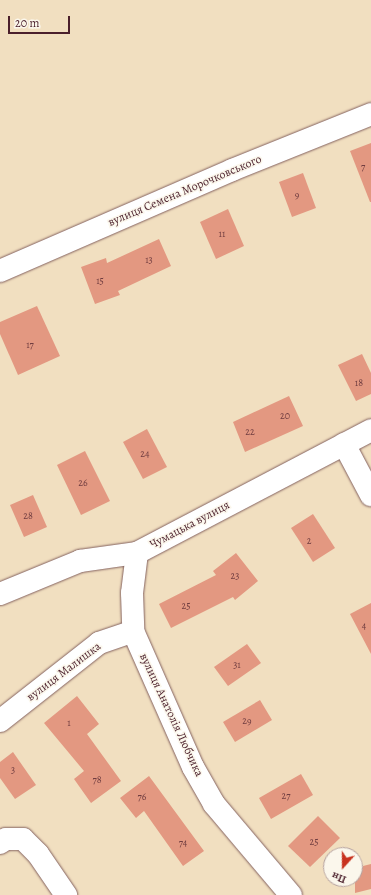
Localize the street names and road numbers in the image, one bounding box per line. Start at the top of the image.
street label: вулиця Семена Морочковського [106,152,264,230]
street label: Чумацька вулиця [148,498,232,552]
street label: вулиця Малишка [24,640,104,704]
street label: вулиця Анатолія Любчика [136,651,206,779]

